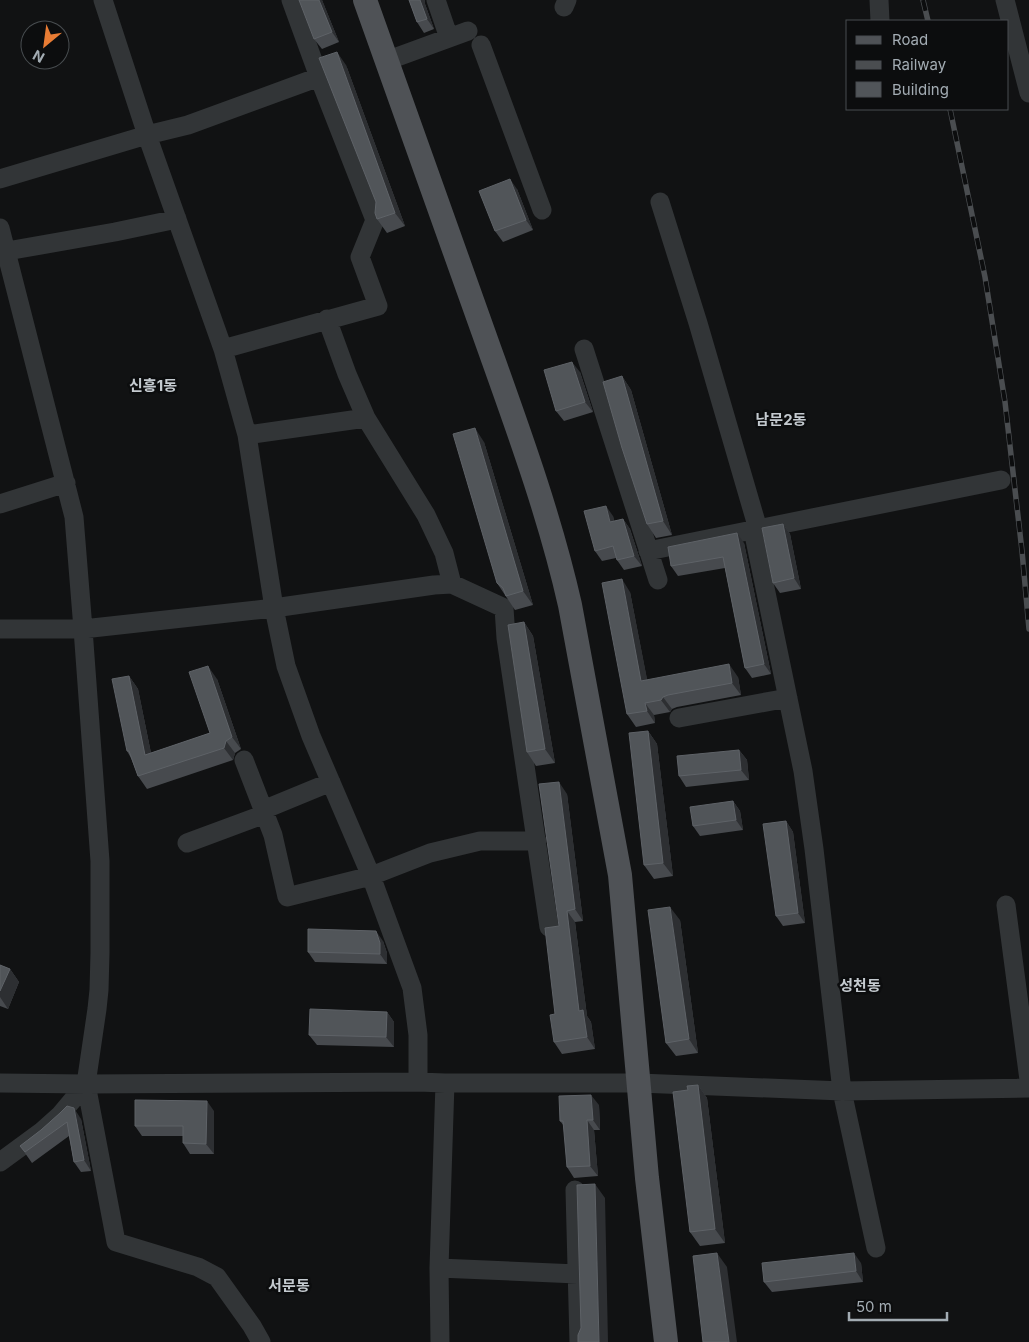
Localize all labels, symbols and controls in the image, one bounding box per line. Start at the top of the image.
north arrow [20,20,70,70]
legend [846,20,1009,110]
text: Road [892,30,928,49]
text: N [30,47,47,67]
text: Railway [892,55,947,74]
text: Building [892,80,949,99]
district label: 신흥1동 [129,376,177,395]
district label: 남문2동 [756,410,807,429]
district label: 성천동 [839,976,881,995]
district label: 서문동 [268,1276,310,1295]
scale bar [849,1290,946,1322]
text: 50 m [856,1297,892,1316]

